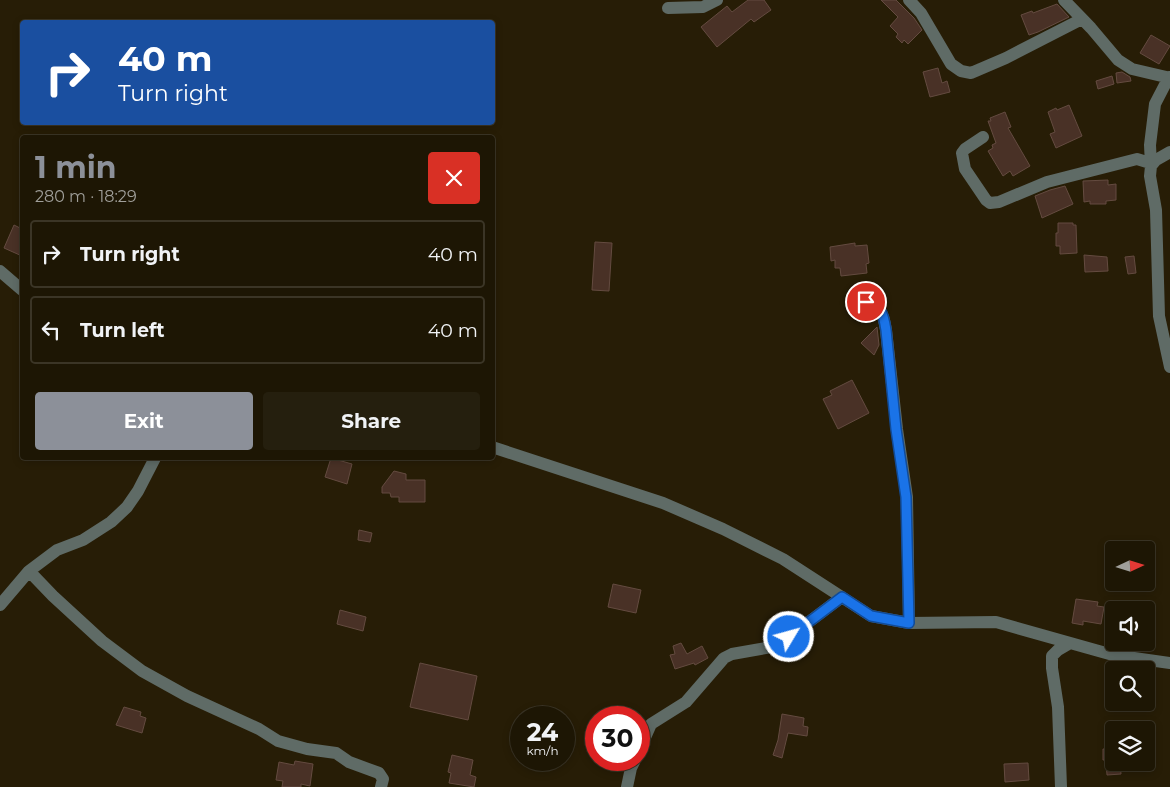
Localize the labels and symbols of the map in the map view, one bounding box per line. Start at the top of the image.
pin [845,281,887,323]
north arrow [1105,541,1155,591]
position arrow [762,610,814,662]
speed limit sign: 30 [585,706,650,771]

